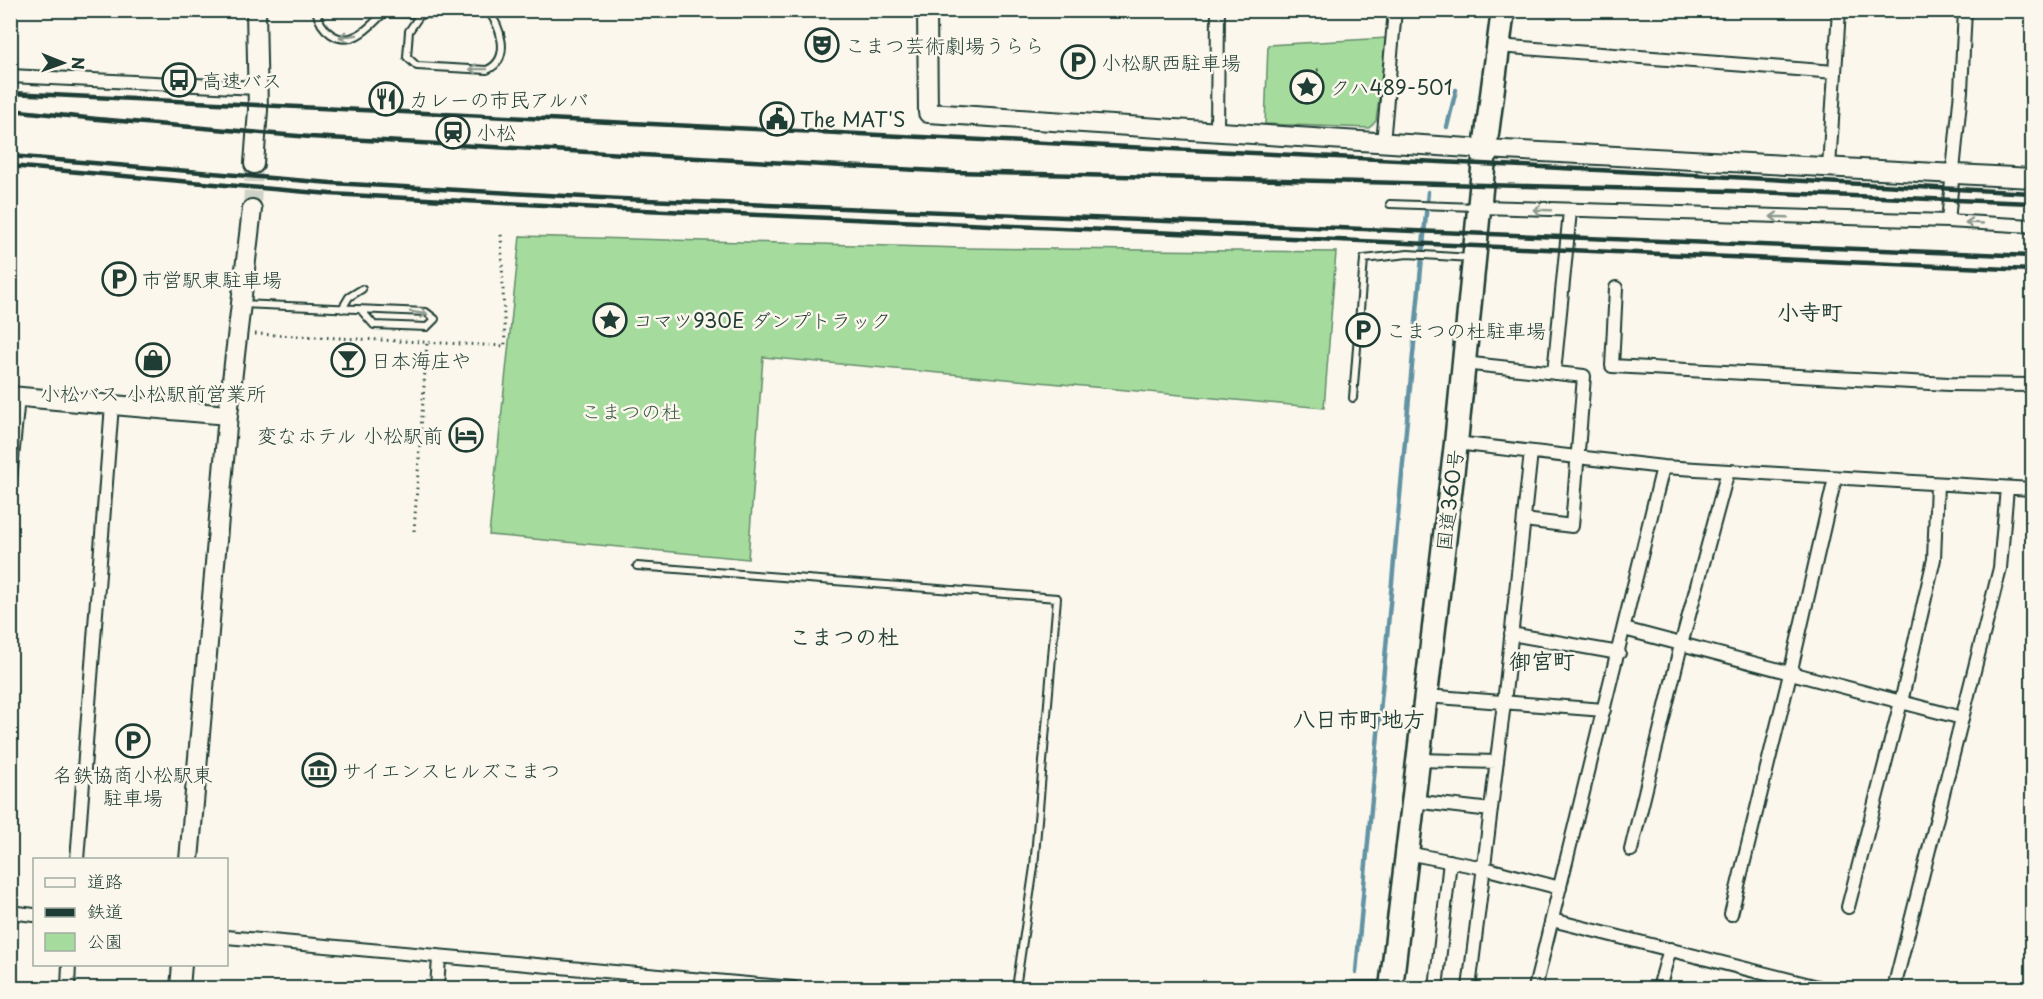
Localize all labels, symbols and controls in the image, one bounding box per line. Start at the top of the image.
theatre icon: こまつ芸術劇場うらら [804,27,840,63]
place label: こまつ芸術劇場うらら [845,30,1045,60]
one-way arrow [339,31,358,42]
north arrow [33,33,93,93]
parking icon: 小松駅西駐車場 [1060,44,1096,80]
place label: 小松駅西駐車場 [1101,47,1241,77]
text: N [67,57,91,70]
bus stop icon: 高速バス [161,62,197,98]
one-way arrow [469,63,489,75]
place label: 高速バス [202,65,282,95]
place icon: クハ489-501 [1289,69,1325,105]
place label: クハ489-501 [1330,72,1453,102]
restaurant icon: カレーの市民アルバ [368,81,404,117]
place label: カレーの市民アルバ [409,84,589,114]
public building icon: The MAT'S [759,101,795,137]
place label: The MAT'S [800,104,905,134]
station icon: 小松 [435,114,471,150]
place label: 小松 [476,117,516,147]
one-way arrow [1533,204,1553,215]
one-way arrow [1770,211,1790,222]
one-way arrow [1965,217,1985,228]
parking icon: 市営駅東駐車場 [101,261,137,297]
place label: 市営駅東駐車場 [142,264,282,294]
district label: 小寺町 [1777,294,1843,327]
place icon: コマツ930E ダンプトラック [592,302,628,338]
place label: コマツ930E ダンプトラック [633,305,891,335]
one-way arrow [409,308,428,319]
parking icon: こまつの杜駐車場 [1345,312,1381,348]
place label: こまつの杜駐車場 [1386,315,1546,345]
shop icon: 小松バス 小松駅前営業所 [135,342,171,378]
bar icon: 日本海庄や [330,342,366,378]
place label: 日本海庄や [371,345,471,375]
place label: 小松バス 小松駅前営業所 [40,378,266,408]
park label: こまつの杜 [581,396,681,426]
hotel icon: 変なホテル 小松駅前 [448,417,484,453]
place label: 変なホテル 小松駅前 [257,420,443,450]
street label: 国道360号 [1428,448,1470,552]
district label: こまつの杜 [789,619,899,652]
district label: 御宮町 [1509,643,1575,676]
district label: 八日市町地方 [1293,701,1425,734]
parking icon: 名鉄協商小松駅東 駐車場 [115,723,151,759]
museum icon: サイエンスヒルズこまつ [301,752,337,788]
place label: サイエンスヒルズこまつ [342,755,560,785]
place label: 名鉄協商小松駅東 駐車場 [53,759,213,812]
legend [33,858,228,966]
text: 道路 [87,867,123,894]
text: 鉄道 [87,897,123,924]
text: 公園 [87,927,123,954]

